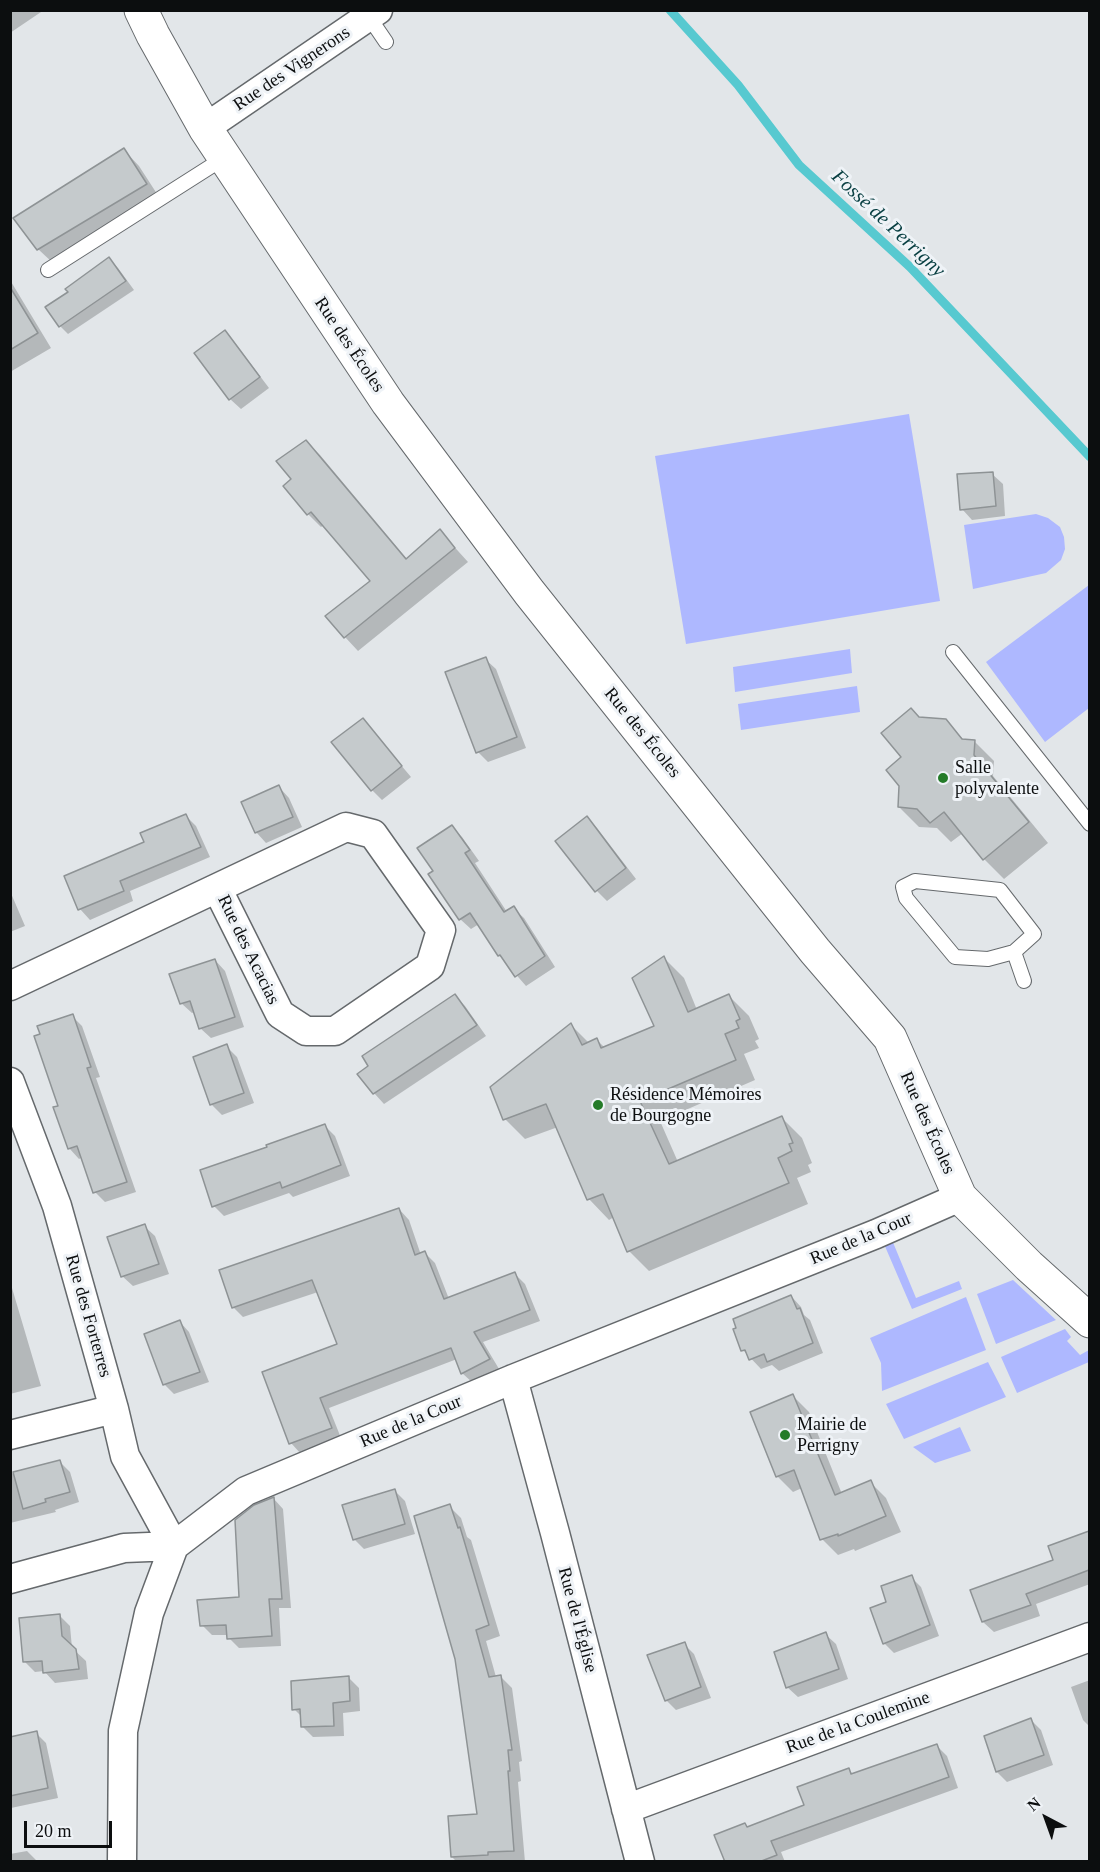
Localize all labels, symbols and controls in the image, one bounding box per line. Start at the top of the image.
street label: Rue des Vignerons [230,22,354,116]
water label: Fossé de Perrigny [826,165,950,283]
street label: Rue des Écoles [309,293,389,397]
street label: Rue des Écoles [599,683,685,783]
place label: Salle polyvalente [955,757,1039,800]
marker: Salle polyvalente [936,771,950,785]
street label: Rue des Acacias [212,892,284,1008]
street label: Rue des Écoles [895,1068,959,1178]
place label: Résidence Mémoires de Bourgogne [610,1084,761,1126]
marker: Résidence Mémoires de Bourgogne [591,1098,605,1112]
street label: Rue de la Cour [807,1208,915,1270]
street label: Rue des Forterres [60,1252,116,1380]
street label: Rue de la Cour [357,1391,465,1453]
place label: Mairie de Perrigny [797,1414,866,1456]
marker: Mairie de Perrigny [778,1428,792,1442]
street label: Rue de l'Église [553,1565,601,1675]
street label: Rue de la Coulemine [783,1687,933,1759]
north arrow [1016,1788,1076,1848]
text: N [1024,1794,1044,1814]
scale bar [27,1809,116,1847]
text: 20 m [35,1821,72,1841]

